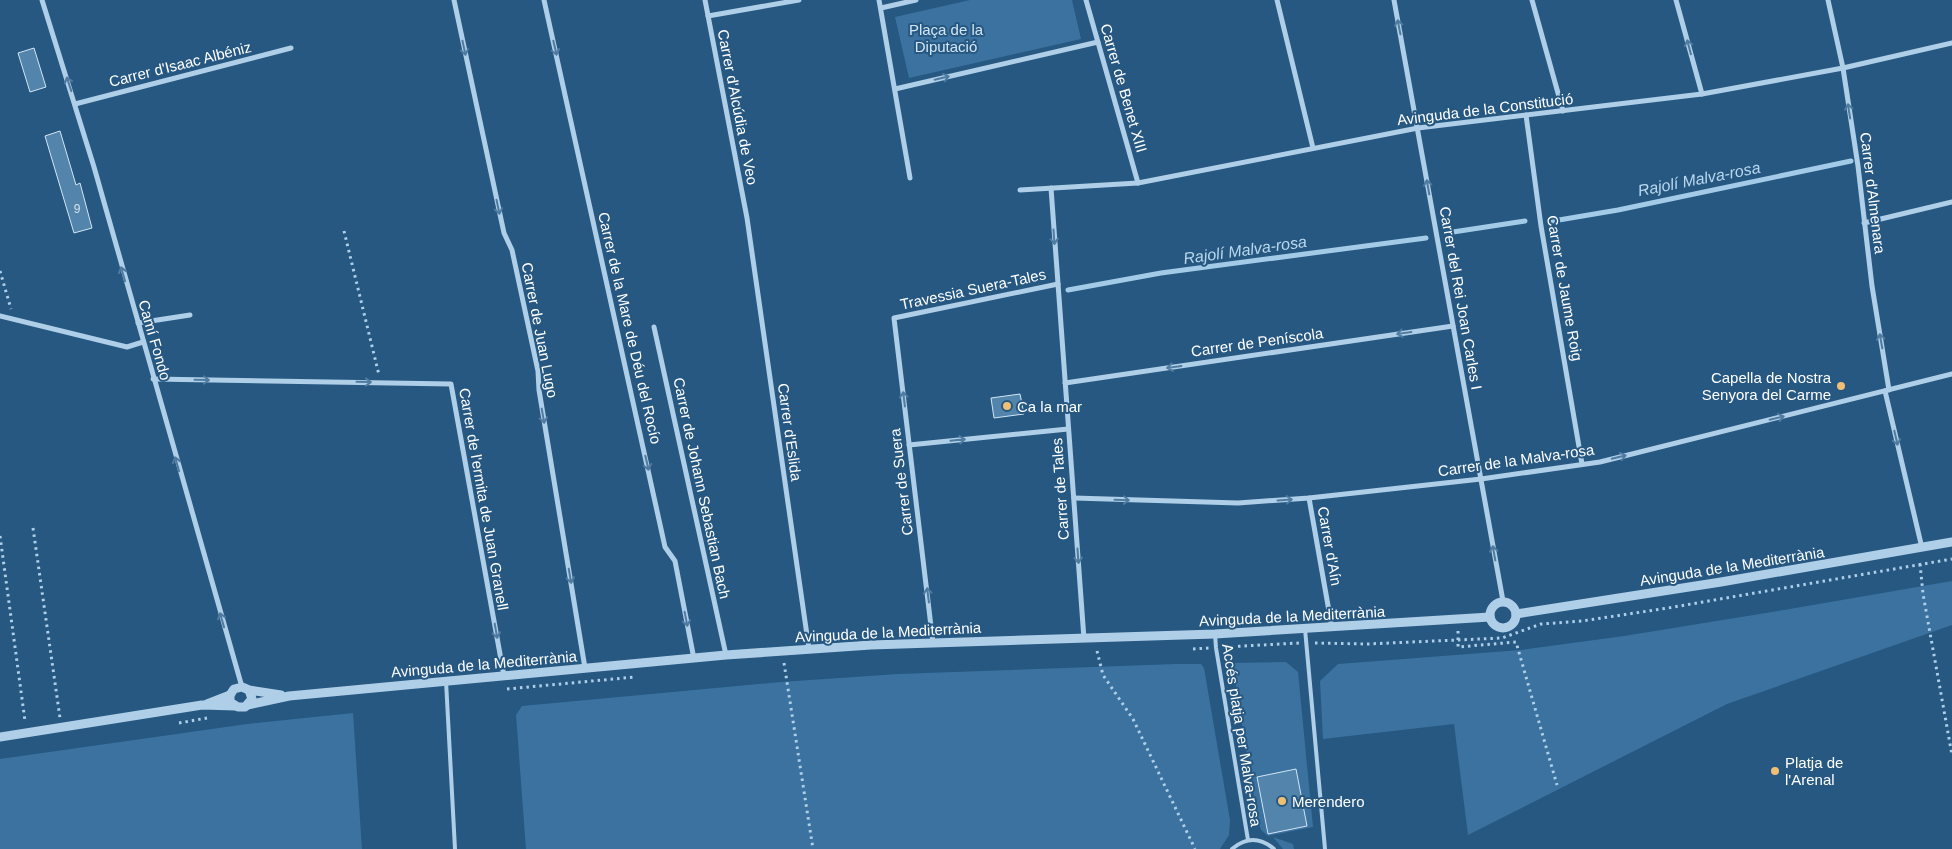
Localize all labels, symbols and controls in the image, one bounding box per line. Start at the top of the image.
one-way arrow [1394,19,1403,35]
park label: Plaça de la Diputació [909,21,984,55]
street label: Carrer de Benet XIII [1097,22,1151,154]
street label: Carrer d'Alcúdia de Veo [715,28,761,186]
street label: Carrer d'Isaac Albéniz [107,38,253,90]
one-way arrow [460,39,470,55]
one-way arrow [551,39,560,55]
one-way arrow [1684,39,1694,55]
one-way arrow [934,73,950,82]
one-way arrow [64,77,73,93]
street label: Avinguda de la Constitució [1396,90,1574,128]
one-way arrow [1844,104,1854,120]
street label: Carrer d'Almenara [1857,131,1889,255]
water label: Rajolí Malva-rosa [1636,159,1762,199]
one-way arrow [1423,179,1433,195]
one-way arrow [494,198,503,214]
house number: 9 [74,202,81,216]
street label: Carrer del Rei Joan Carles I [1436,205,1486,391]
street label: Carrer de la Mare de Déu del Rocío [595,210,665,446]
street label: Carrer de Jaume Roig [1544,214,1586,362]
one-way arrow [1050,229,1059,245]
water label: Rajolí Malva-rosa [1182,233,1308,267]
street label: Carrer de Juan Lugo [519,261,561,399]
street label: Travessia Suera-Tales [899,265,1047,313]
one-way arrow [118,267,128,283]
street label: Camí Fondo [135,298,175,382]
street label: Carrer de Peníscola [1190,324,1325,360]
one-way arrow [1397,328,1413,338]
one-way arrow [1876,334,1886,350]
one-way arrow [1167,363,1183,373]
place label: Capella de Nostra Senyora del Carme [1702,369,1832,403]
one-way arrow [194,375,210,385]
street label: Carrer de Johann Sebastian Bach [670,376,734,600]
one-way arrow [356,377,372,387]
marker: Capella de Nostra Senyora del Carme [1835,380,1847,392]
street label: Carrer d'Eslida [775,382,805,483]
street label: Carrer de l'ermita de Juan Granell [456,387,512,611]
one-way arrow [899,391,909,407]
place label: Ca la mar [1017,398,1082,415]
marker: Ca la mar [1001,400,1013,412]
one-way arrow [539,408,549,424]
one-way arrow [1768,412,1784,422]
street label: Carrer de Suera [886,427,916,536]
one-way arrow [1892,430,1901,446]
one-way arrow [949,435,965,445]
street label: Carrer de Tales [1048,437,1072,541]
street label: Carrer de la Malva-rosa [1437,441,1596,479]
one-way arrow [1611,452,1627,461]
one-way arrow [643,454,652,470]
one-way arrow [172,457,182,473]
one-way arrow [1114,495,1130,505]
one-way arrow [1276,495,1292,504]
street label: Carrer d'Aín [1315,505,1345,587]
street label: Avinguda de la Mediterrània [1639,543,1826,589]
one-way arrow [1488,546,1498,562]
one-way arrow [1073,548,1083,564]
one-way arrow [565,568,575,584]
one-way arrow [923,587,933,603]
street label: Avinguda de la Mediterrània [1198,603,1386,629]
one-way arrow [682,611,692,627]
one-way arrow [216,613,226,629]
street label: Avinguda de la Mediterrània [794,619,982,645]
one-way arrow [491,622,501,638]
street label: Accés platja per Malva-rosa [1219,642,1265,828]
street label: Avinguda de la Mediterrània [390,647,578,681]
place label: Platja de l'Arenal [1785,754,1843,788]
marker: Platja de l'Arenal [1769,765,1781,777]
place label: Merendero [1292,793,1365,810]
marker: Merendero [1276,795,1288,807]

